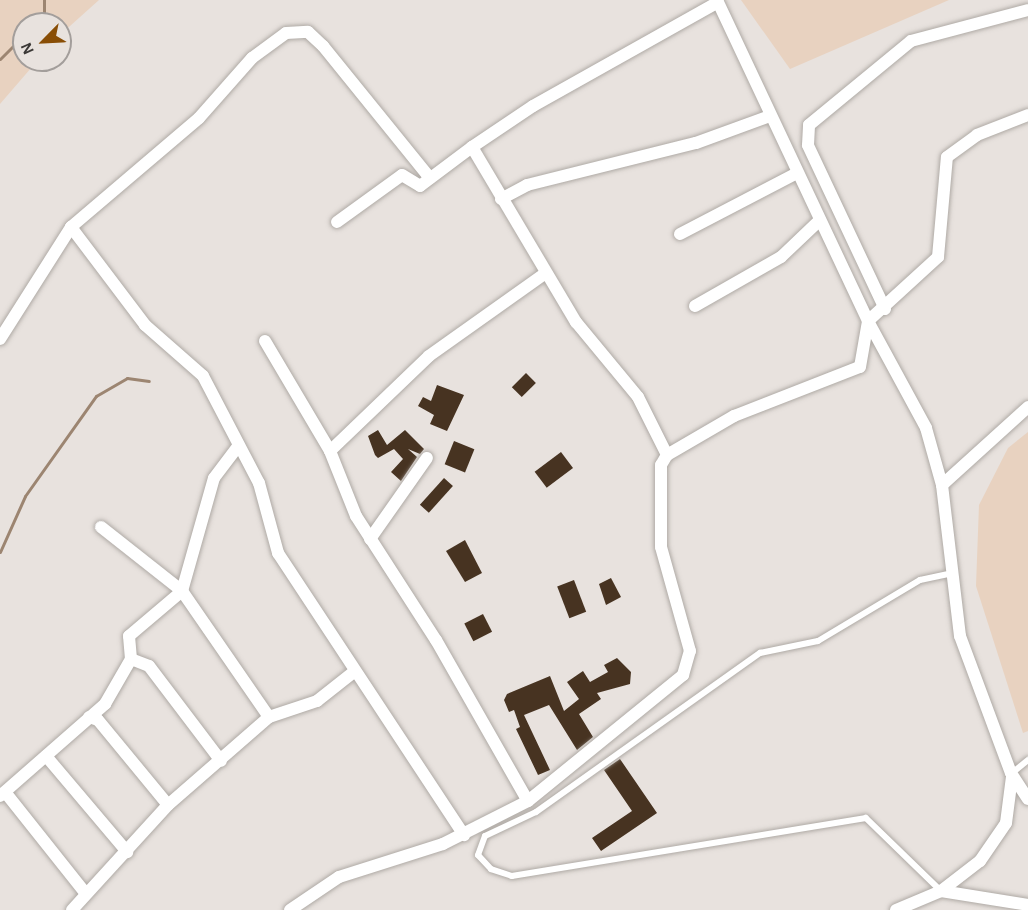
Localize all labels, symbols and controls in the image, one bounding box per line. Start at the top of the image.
north arrow [12,12,72,72]
text: N [18,40,37,57]

